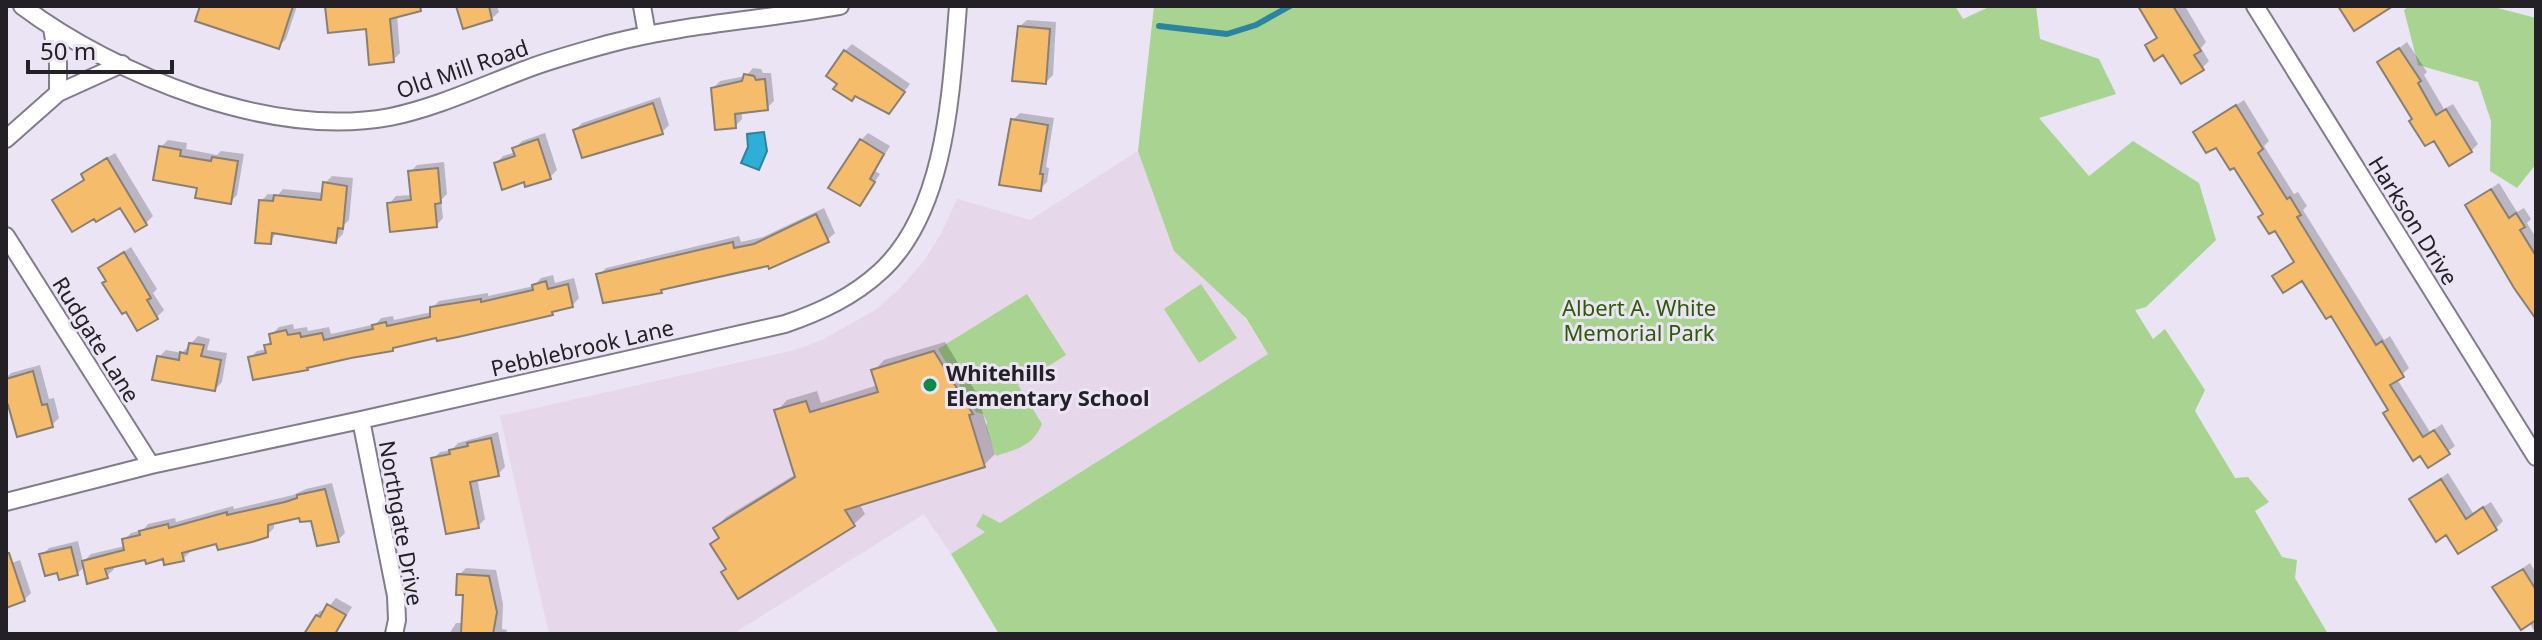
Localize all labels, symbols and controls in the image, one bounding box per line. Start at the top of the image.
scale bar [28,24,172,74]
street label: Old Mill Road [392,31,532,105]
text: 50 m [40,34,96,67]
street label: Harkson Drive [2362,150,2466,290]
street label: Rudgate Lane [46,271,148,407]
park label: Albert A. White Memorial Park [1562,292,1716,347]
street label: Pebblebrook Lane [488,311,676,383]
place label: Whitehills Elementary School [946,357,1150,412]
marker: Whitehills Elementary School [921,376,939,394]
street label: Northgate Drive [373,438,431,608]

